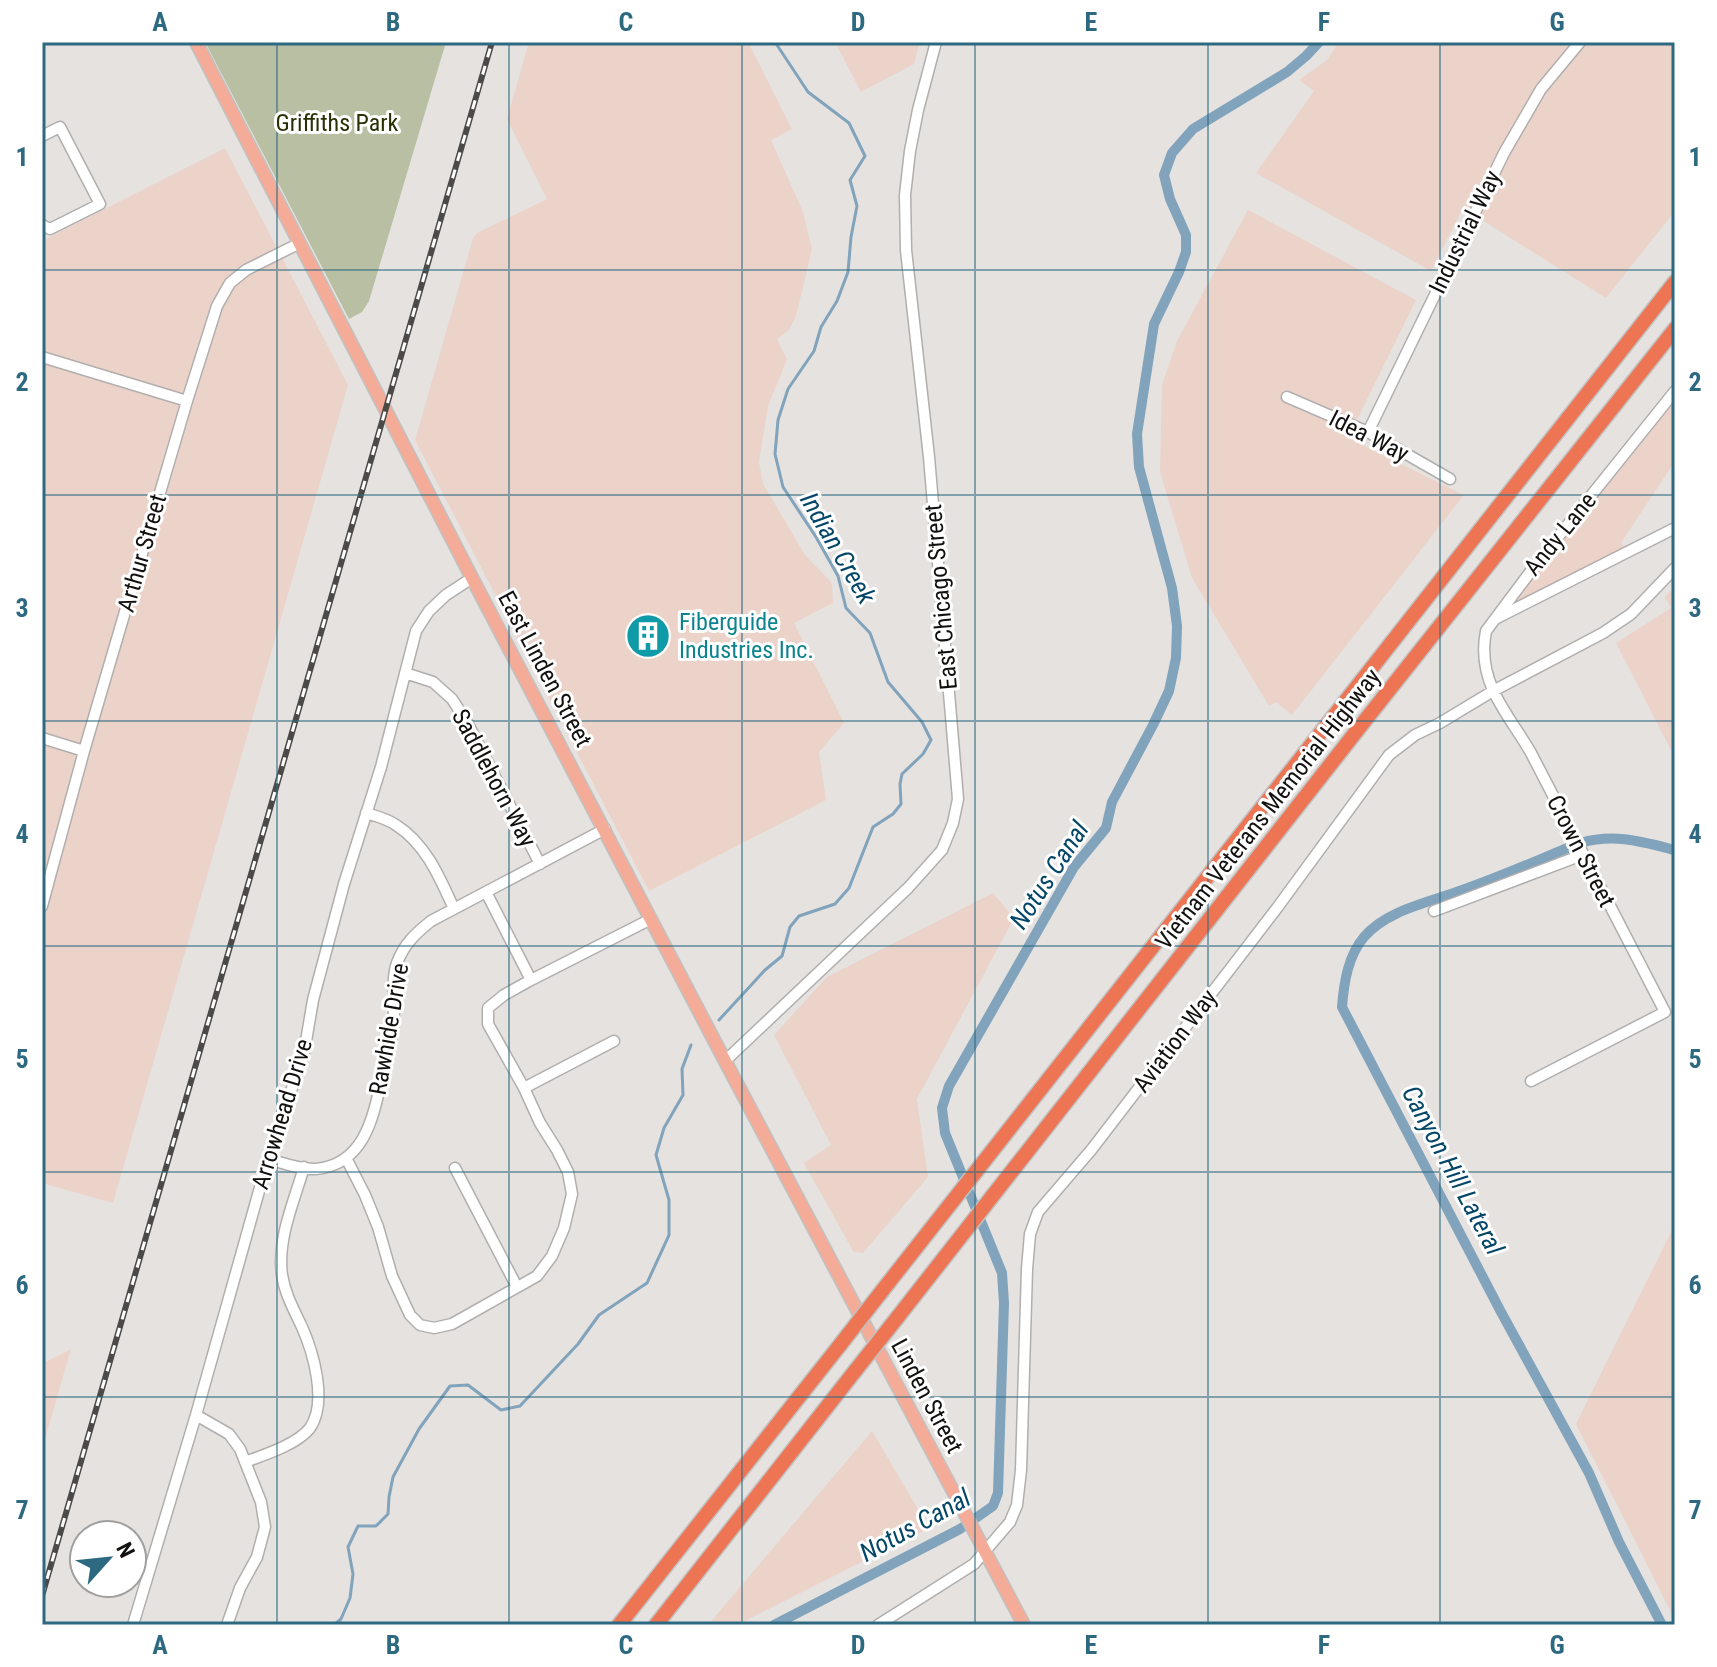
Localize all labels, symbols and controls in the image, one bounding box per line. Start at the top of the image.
text: A [152,7,168,37]
text: B [386,7,400,37]
text: C [619,7,634,37]
text: D [851,7,865,37]
text: E [1085,7,1098,37]
text: F [1318,7,1330,37]
text: G [1549,7,1565,37]
park label: Griffiths Park [276,109,399,137]
text: 1 [15,142,29,172]
text: 1 [1688,142,1702,172]
street label: Industrial Way [1423,166,1507,298]
text: 2 [15,367,29,397]
text: 2 [1688,367,1702,397]
street label: Idea Way [1325,404,1413,468]
water label: Indian Creek [794,487,882,610]
street label: Andy Lane [1518,487,1602,581]
street label: Arthur Street [112,491,172,615]
street label: East Chicago Street [919,503,963,691]
street label: East Linden Street [492,586,598,752]
text: 3 [15,593,29,623]
text: 3 [1688,593,1702,623]
place label: Fiberguide Industries Inc. [679,608,814,664]
building icon: Fiberguide Industries Inc. [624,612,672,660]
street label: Vietnam Veterans Memorial Highway [1150,663,1386,955]
street label: Saddlehorn Way [446,704,542,852]
street label: Crown Street [1541,790,1621,912]
water label: Notus Canal [1003,815,1095,934]
text: 4 [15,819,29,849]
text: 4 [1688,819,1702,849]
street label: Rawhide Drive [364,961,414,1097]
street label: Aviation Way [1127,984,1223,1098]
street label: Arrowhead Drive [246,1036,318,1192]
text: 5 [15,1044,29,1074]
text: 5 [1688,1044,1702,1074]
water label: Canyon Hill Lateral [1396,1080,1511,1261]
text: 6 [15,1270,29,1300]
text: 6 [1688,1270,1702,1300]
street label: Linden Street [885,1334,969,1458]
water label: Notus Canal [854,1482,977,1568]
text: 7 [15,1495,29,1525]
text: 7 [1688,1495,1702,1525]
north arrow [68,1519,148,1599]
text: N [111,1538,140,1562]
text: A [152,1630,168,1660]
text: B [386,1630,400,1660]
text: C [619,1630,634,1660]
text: D [851,1630,865,1660]
text: E [1085,1630,1098,1660]
text: F [1318,1630,1330,1660]
text: G [1549,1630,1565,1660]

